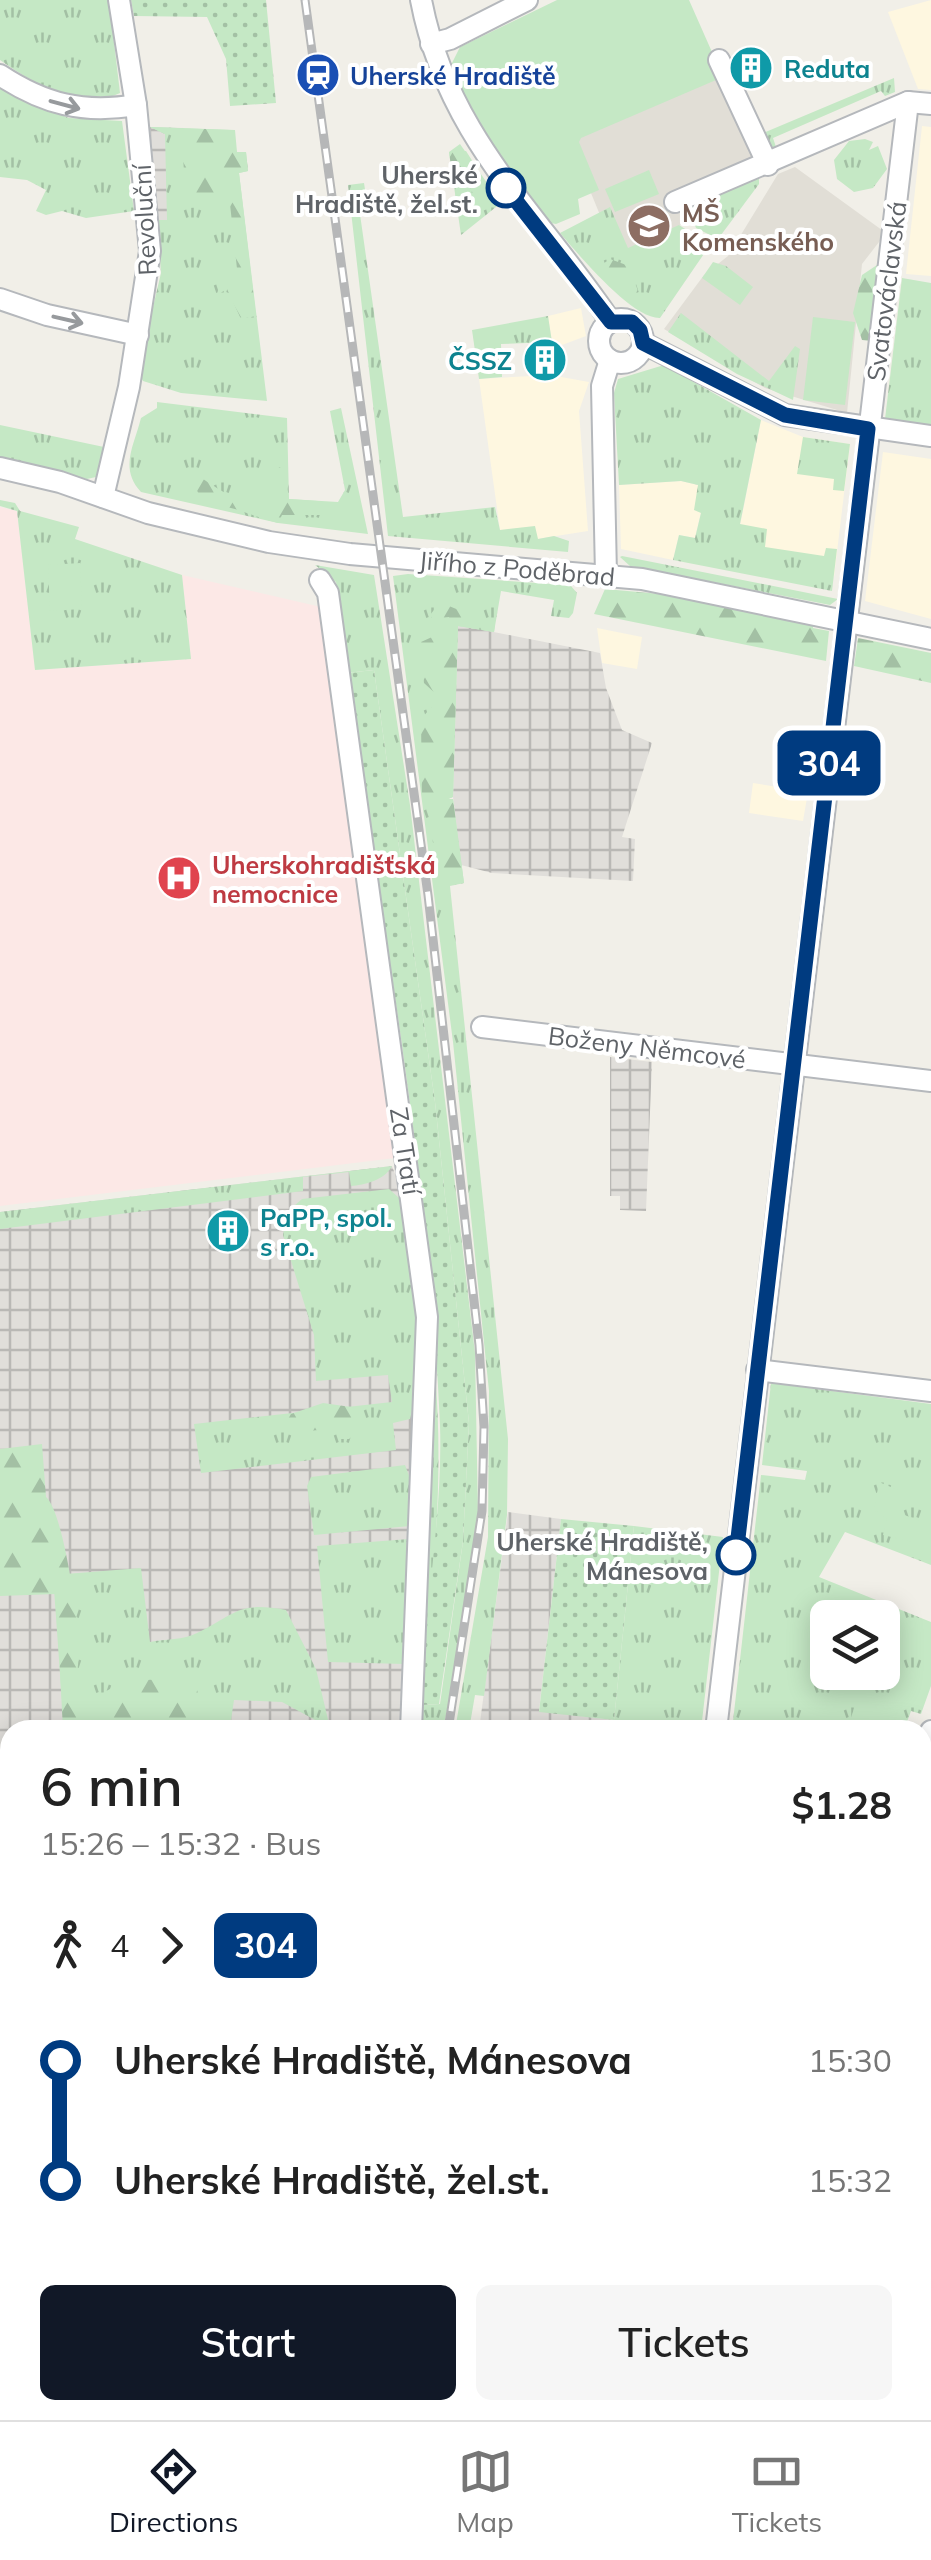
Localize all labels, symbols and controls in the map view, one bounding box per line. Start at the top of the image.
building icon: Reduta [728,45,774,91]
station icon: Uherské Hradiště [295,52,341,98]
place label: Reduta [784,53,870,84]
place label: Uherské Hradiště [350,60,556,91]
one-way arrow [49,97,80,115]
place label: Uherské Hradiště, žel.st. [295,159,478,219]
street label: Revoluční [126,163,162,276]
marker: Uherské Hradiště, žel.st. [487,169,525,207]
place label: MŠ Komenského [682,197,834,257]
street label: Svatováclavská [860,199,912,383]
school or university icon: MŠ Komenského [626,203,672,249]
one-way arrow [51,312,83,330]
building icon: ČSSZ [522,337,568,383]
place label: ČSSZ [448,345,512,376]
street label: Jiřího z Poděbrad [418,544,616,592]
line badge: 304 [772,730,886,796]
text: 304 [797,741,861,785]
place label: Uherskohradišťská nemocnice [212,849,436,909]
hospital icon: Uherskohradišťská nemocnice [156,855,202,901]
street label: Boženy Němcové [546,1019,748,1075]
street label: Za Tratí [384,1105,428,1198]
place label: PaPP, spol. s r.o. [260,1202,392,1262]
building icon: PaPP, spol. s r.o. [205,1208,251,1254]
place label: Uherské Hradiště, Mánesova [496,1526,708,1586]
marker: Uherské Hradiště, Mánesova [717,1536,755,1574]
map controls [810,1600,900,1690]
button: layers [810,1600,900,1690]
text: 6 min [40,1751,183,1820]
text: $1.28 [791,1781,892,1829]
text: 15:26 – 15:32 · Bus [40,1823,321,1863]
icon: walk [40,1918,95,1973]
icon: forward [144,1918,199,1973]
text: 304 [234,1923,297,1967]
text: 4 [110,1925,129,1965]
text: Uherské Hradiště, Mánesova [114,2036,632,2084]
text: 15:30 [808,2040,892,2080]
text: Uherské Hradiště, žel.st. [114,2156,550,2204]
text: 15:32 [808,2160,892,2200]
button: Start [40,2285,456,2400]
button: Tickets [476,2285,892,2400]
tab: Directions [109,2444,238,2539]
tab: Map [456,2444,514,2539]
tab: Tickets [732,2444,822,2539]

